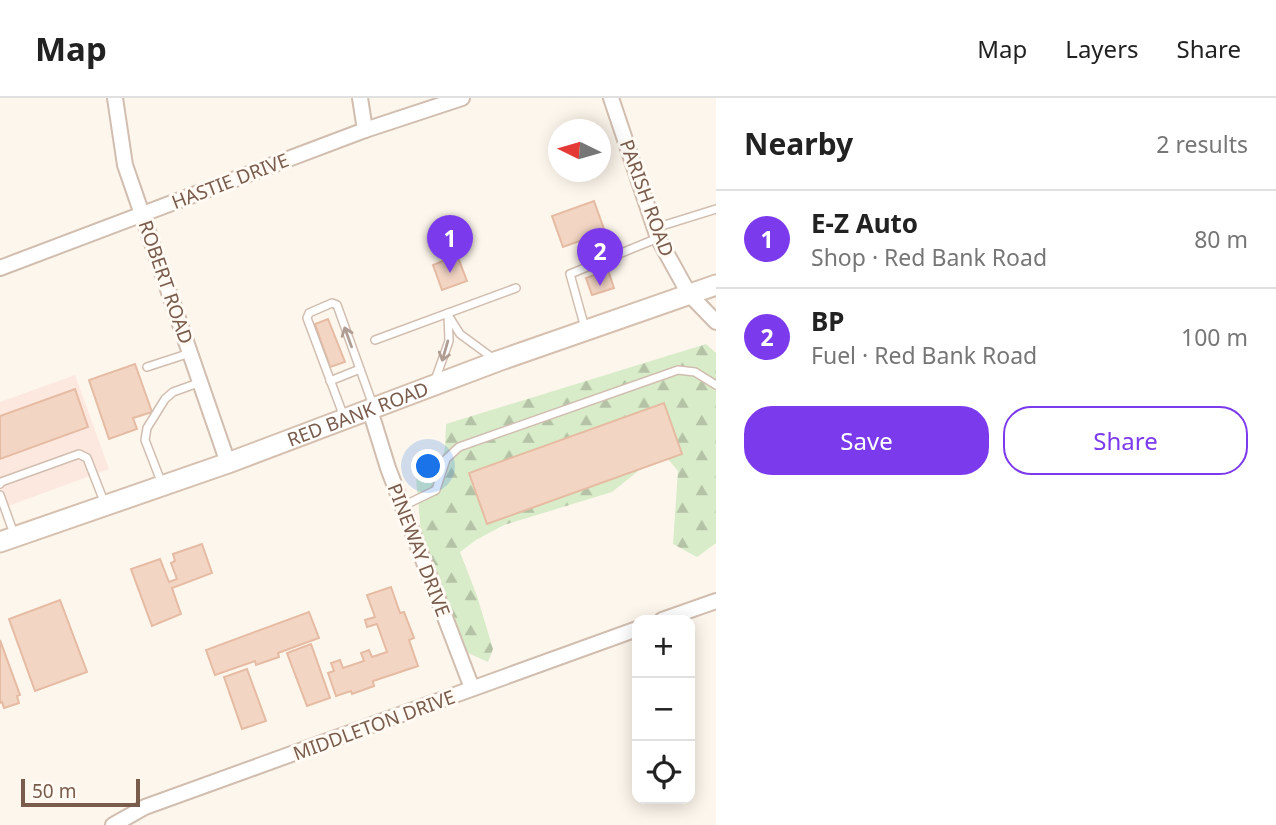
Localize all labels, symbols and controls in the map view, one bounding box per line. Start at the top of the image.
text: Map [35,26,107,71]
text: Map [977,32,1027,65]
text: Layers [1065,32,1139,65]
text: Share [1177,32,1241,65]
north arrow [548,119,611,182]
text: Nearby [744,123,853,164]
text: 2 results [1156,128,1248,160]
street label: PARISH ROAD [614,136,680,260]
street label: HASTIE DRIVE [168,147,292,215]
text: E-Z Auto [811,205,918,241]
pin: 1 [427,215,473,273]
street label: ROBERT ROAD [133,217,199,347]
text: 1 [760,223,774,255]
text: 80 m [1194,223,1248,255]
pin: 2 [577,228,623,286]
text: Shop · Red Bank Road [811,241,1047,273]
text: BP [811,303,844,339]
text: 2 [760,321,774,353]
text: 100 m [1181,321,1248,353]
one-way arrow [341,327,354,349]
one-way arrow [438,339,451,361]
text: Fuel · Red Bank Road [811,339,1037,371]
street label: RED BANK ROAD [283,375,432,453]
button: Save [744,406,989,475]
button: Share [1003,406,1248,475]
your location [411,449,445,483]
street label: PINEWAY DRIVE [382,480,456,620]
map controls [632,615,695,804]
button: + [632,615,695,678]
button: − [632,678,695,741]
street label: MIDDLETON DRIVE [289,684,459,766]
button: locate [632,741,695,804]
scale bar [21,776,140,808]
text: 50 m [32,778,76,804]

